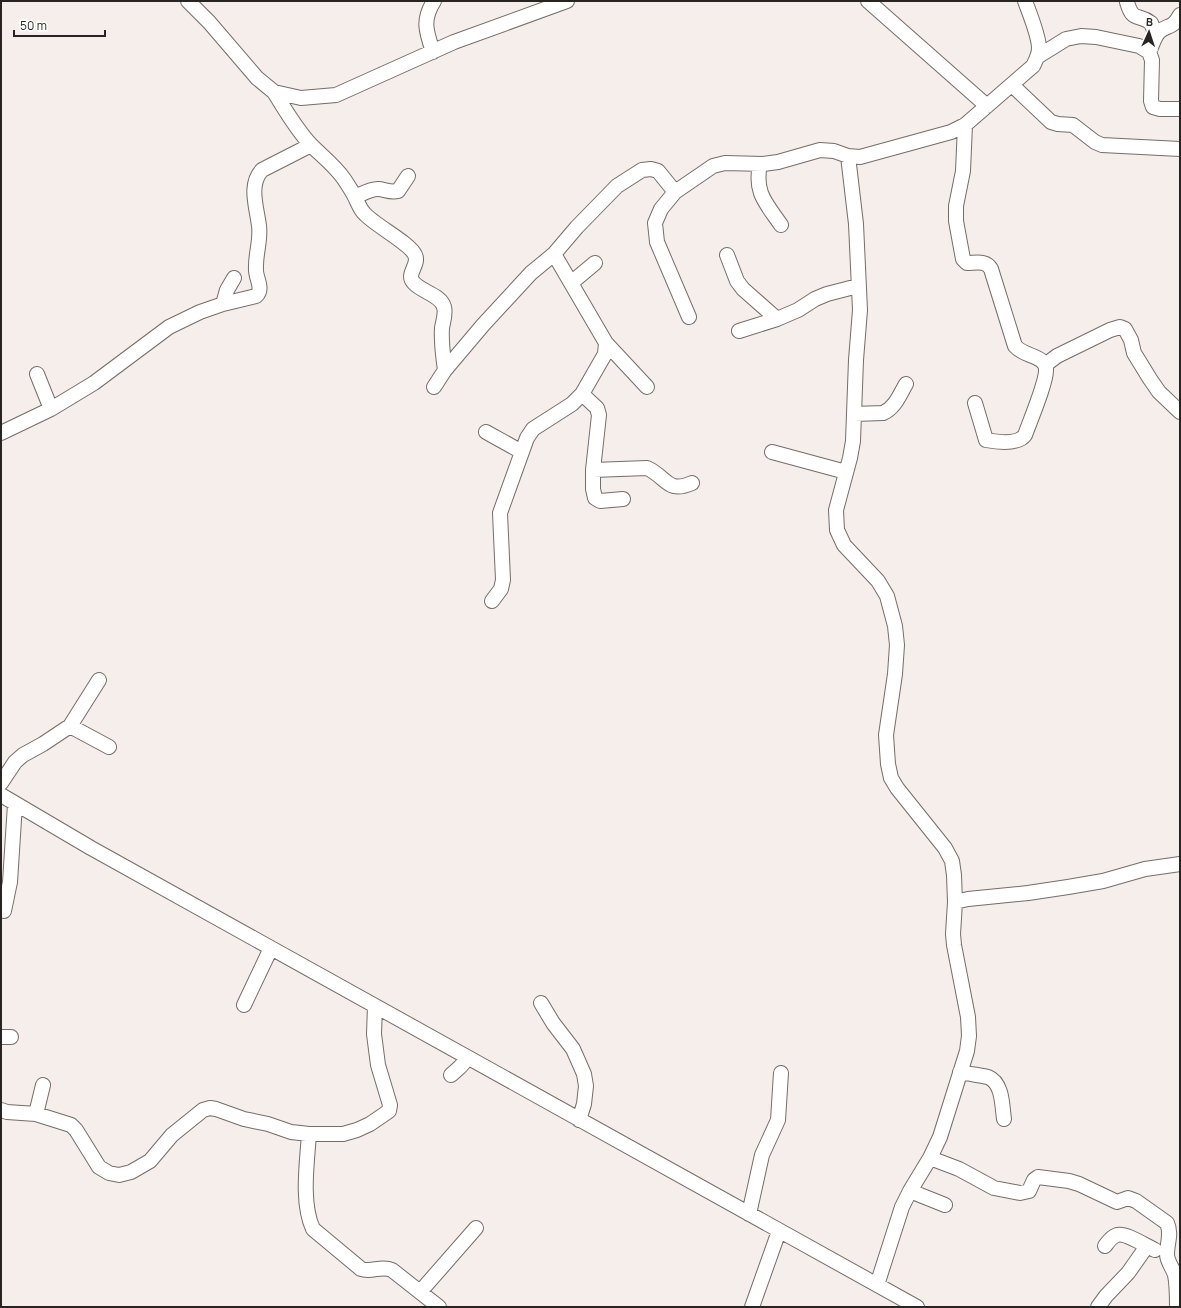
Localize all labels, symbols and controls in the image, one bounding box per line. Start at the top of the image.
scale bar [14,12,105,38]
north arrow [1129,12,1169,52]
text: B [1146,14,1153,29]
text: 50 m [20,17,47,34]

